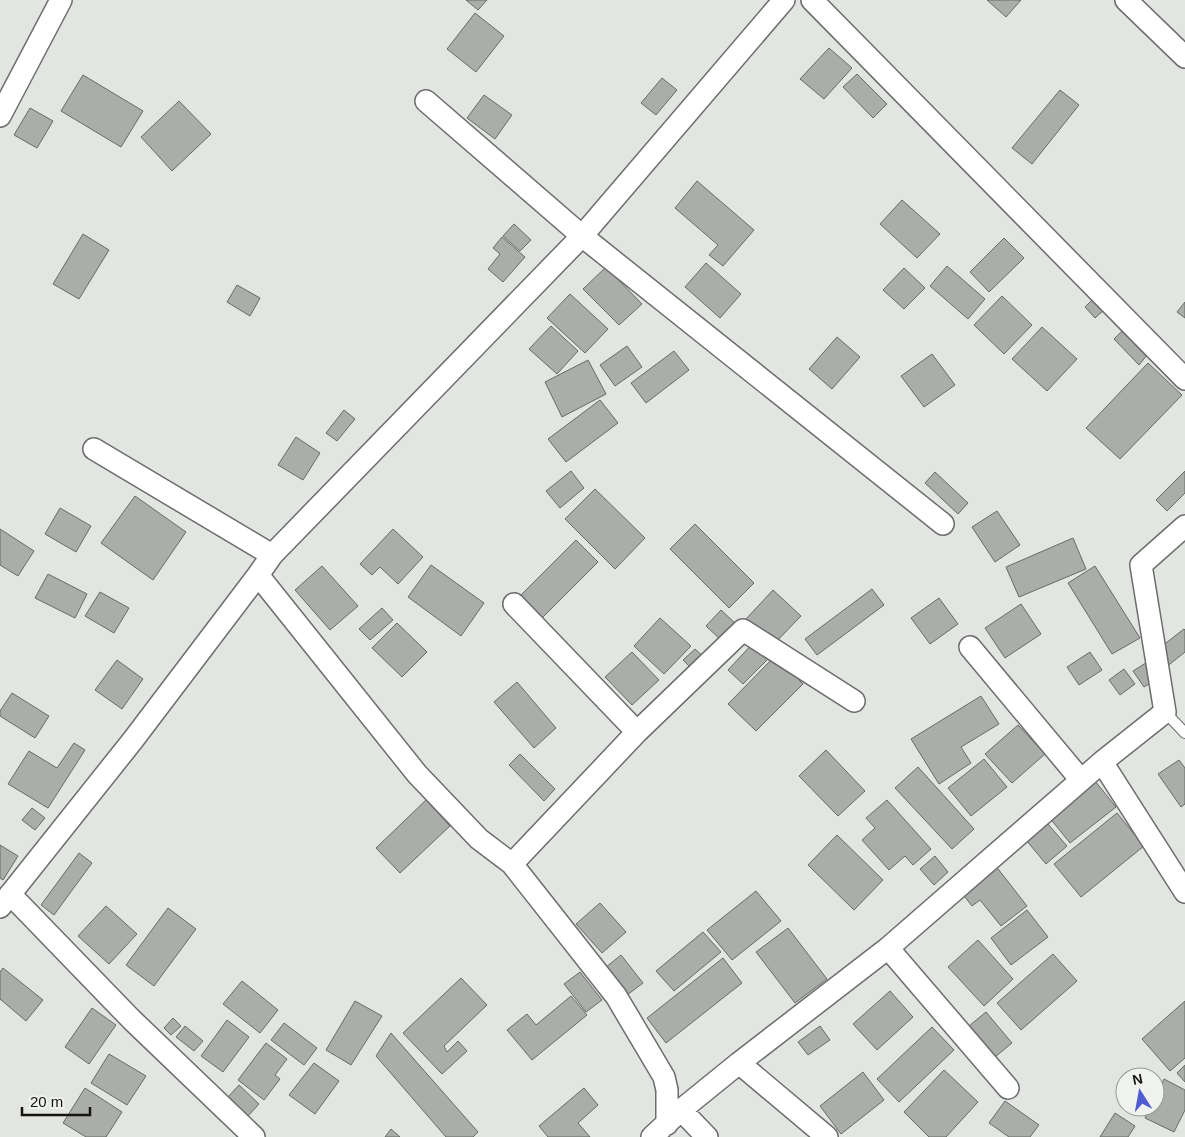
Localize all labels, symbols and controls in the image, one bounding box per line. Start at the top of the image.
north arrow [1115,1067,1165,1117]
text: N [1131,1070,1144,1088]
scale bar [22,1084,90,1116]
text: 20 m [30,1093,63,1110]

